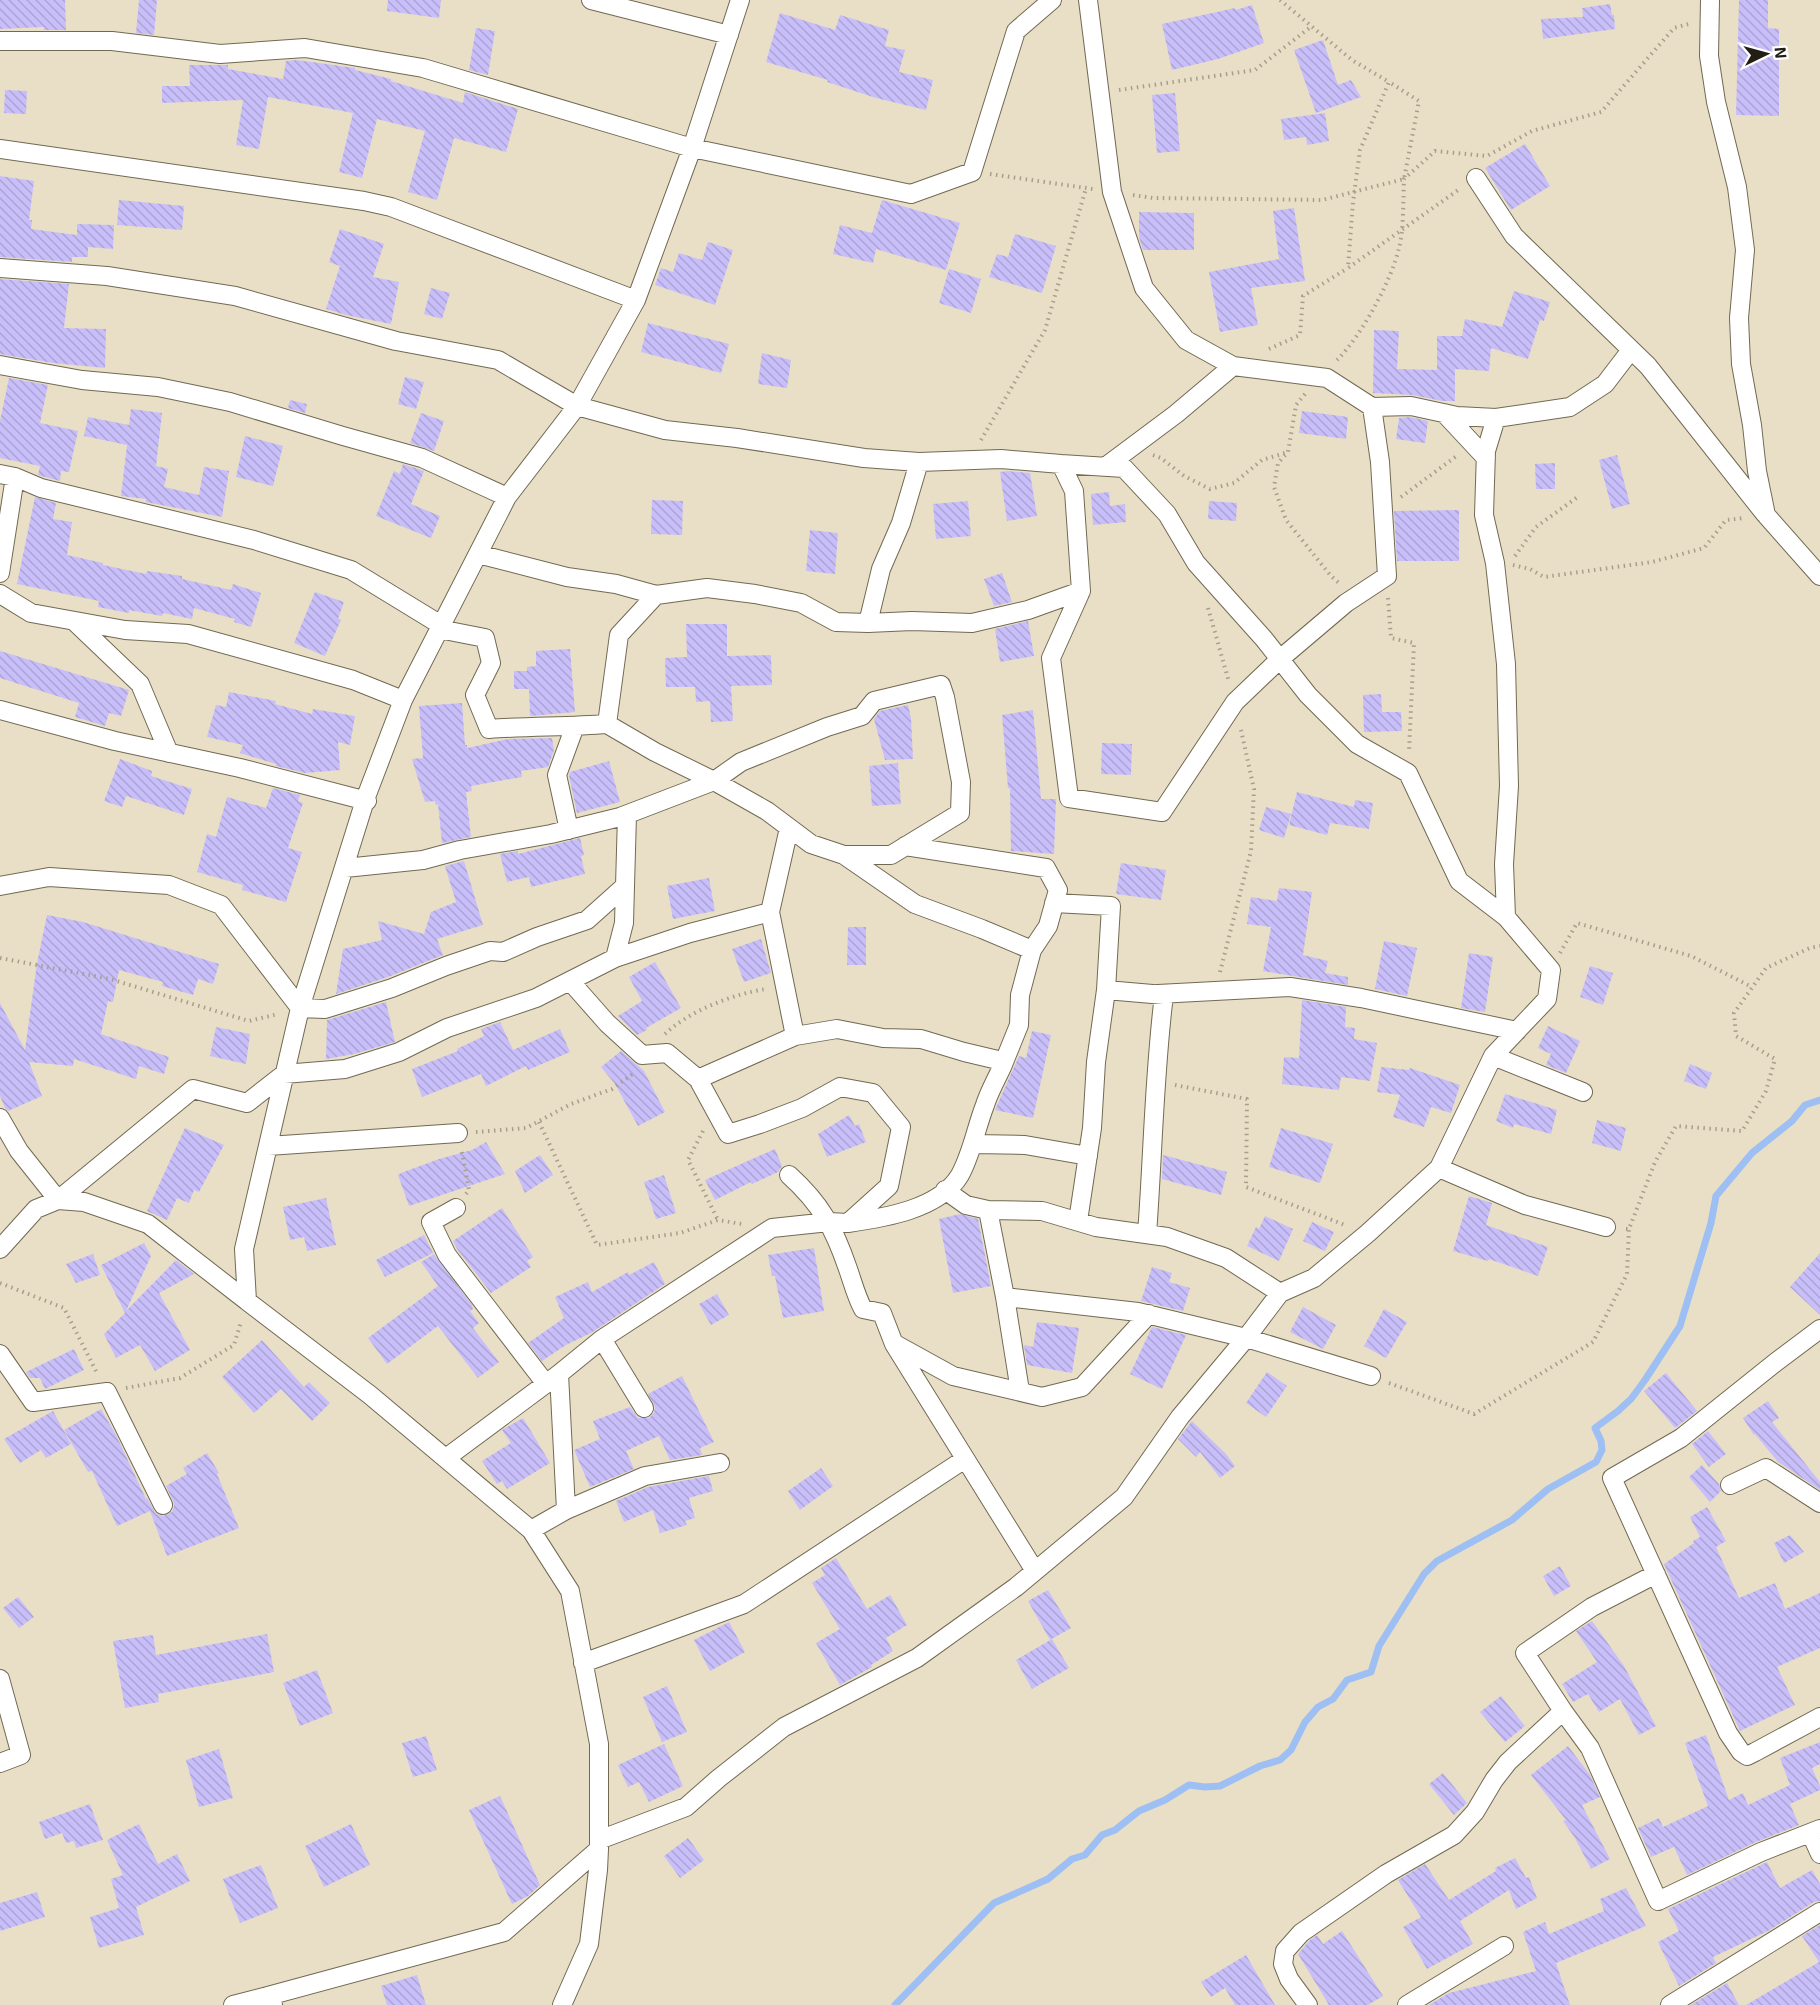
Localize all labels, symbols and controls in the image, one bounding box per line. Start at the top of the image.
north arrow [1736,24,1796,84]
text: N [1771,46,1791,59]

